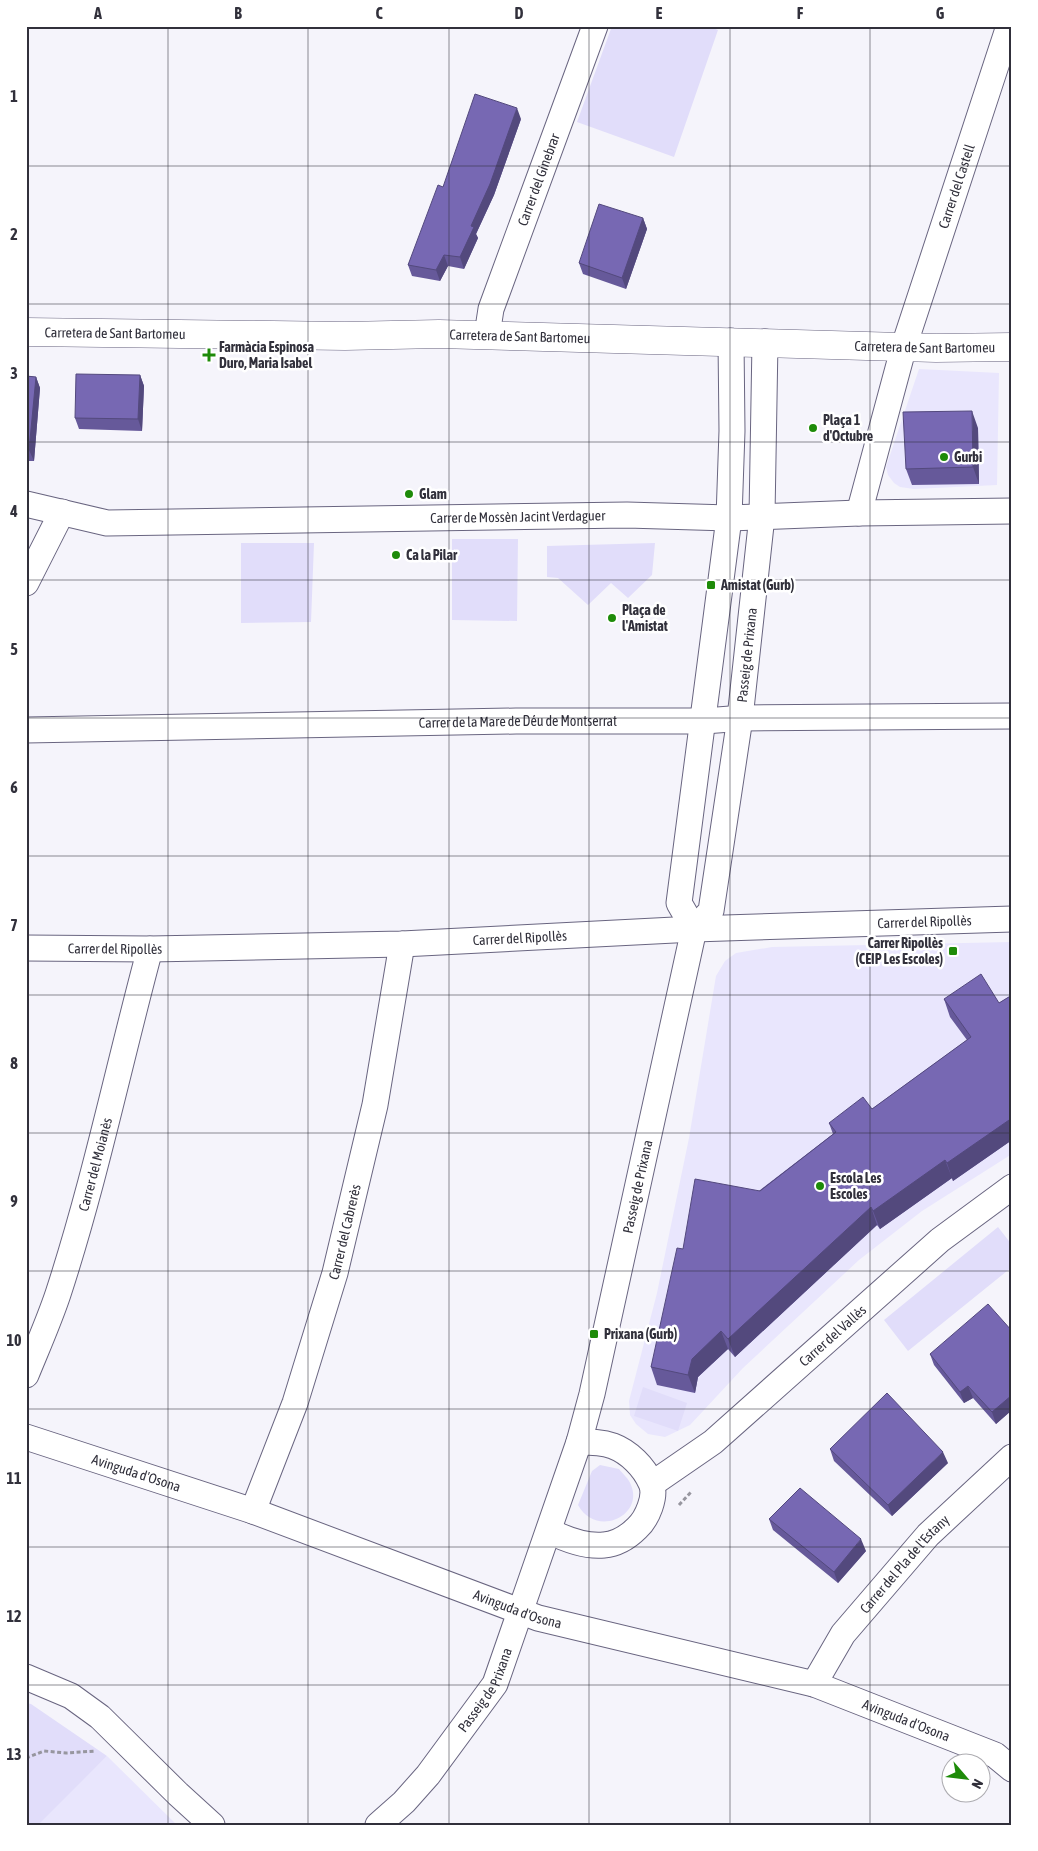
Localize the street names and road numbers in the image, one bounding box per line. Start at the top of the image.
street label: Carrer del Ginebrar [514,131,563,228]
street label: Carrer del Castell [935,142,978,230]
street label: Carretera de Sant Bartomeu [44,324,186,342]
street label: Carretera de Sant Bartomeu [449,326,591,346]
street label: Carretera de Sant Bartomeu [854,338,995,356]
street label: Carrer de Mossèn Jacint Verdaguer [430,507,606,526]
street label: Passeig de Prixana [734,607,760,703]
street label: Carrer de la Mare de Déu de Montserrat [419,713,617,731]
street label: Carrer del Ripollès [877,912,972,931]
street label: Carrer del Ripollès [472,928,567,948]
street label: Carrer del Ripollès [68,940,162,957]
street label: Carrer del Moianès [75,1116,115,1213]
street label: Passeig de Prixana [619,1138,655,1235]
street label: Carrer del Cabrerès [325,1183,364,1282]
street label: Carrer del Vallès [796,1302,869,1369]
street label: Avinguda d'Osona [90,1451,183,1495]
street label: Carrer del Pla de l'Estany [857,1511,953,1616]
street label: Avinguda d'Osona [471,1586,563,1631]
street label: Passeig de Prixana [454,1646,515,1735]
street label: Avinguda d'Osona [860,1696,952,1745]

